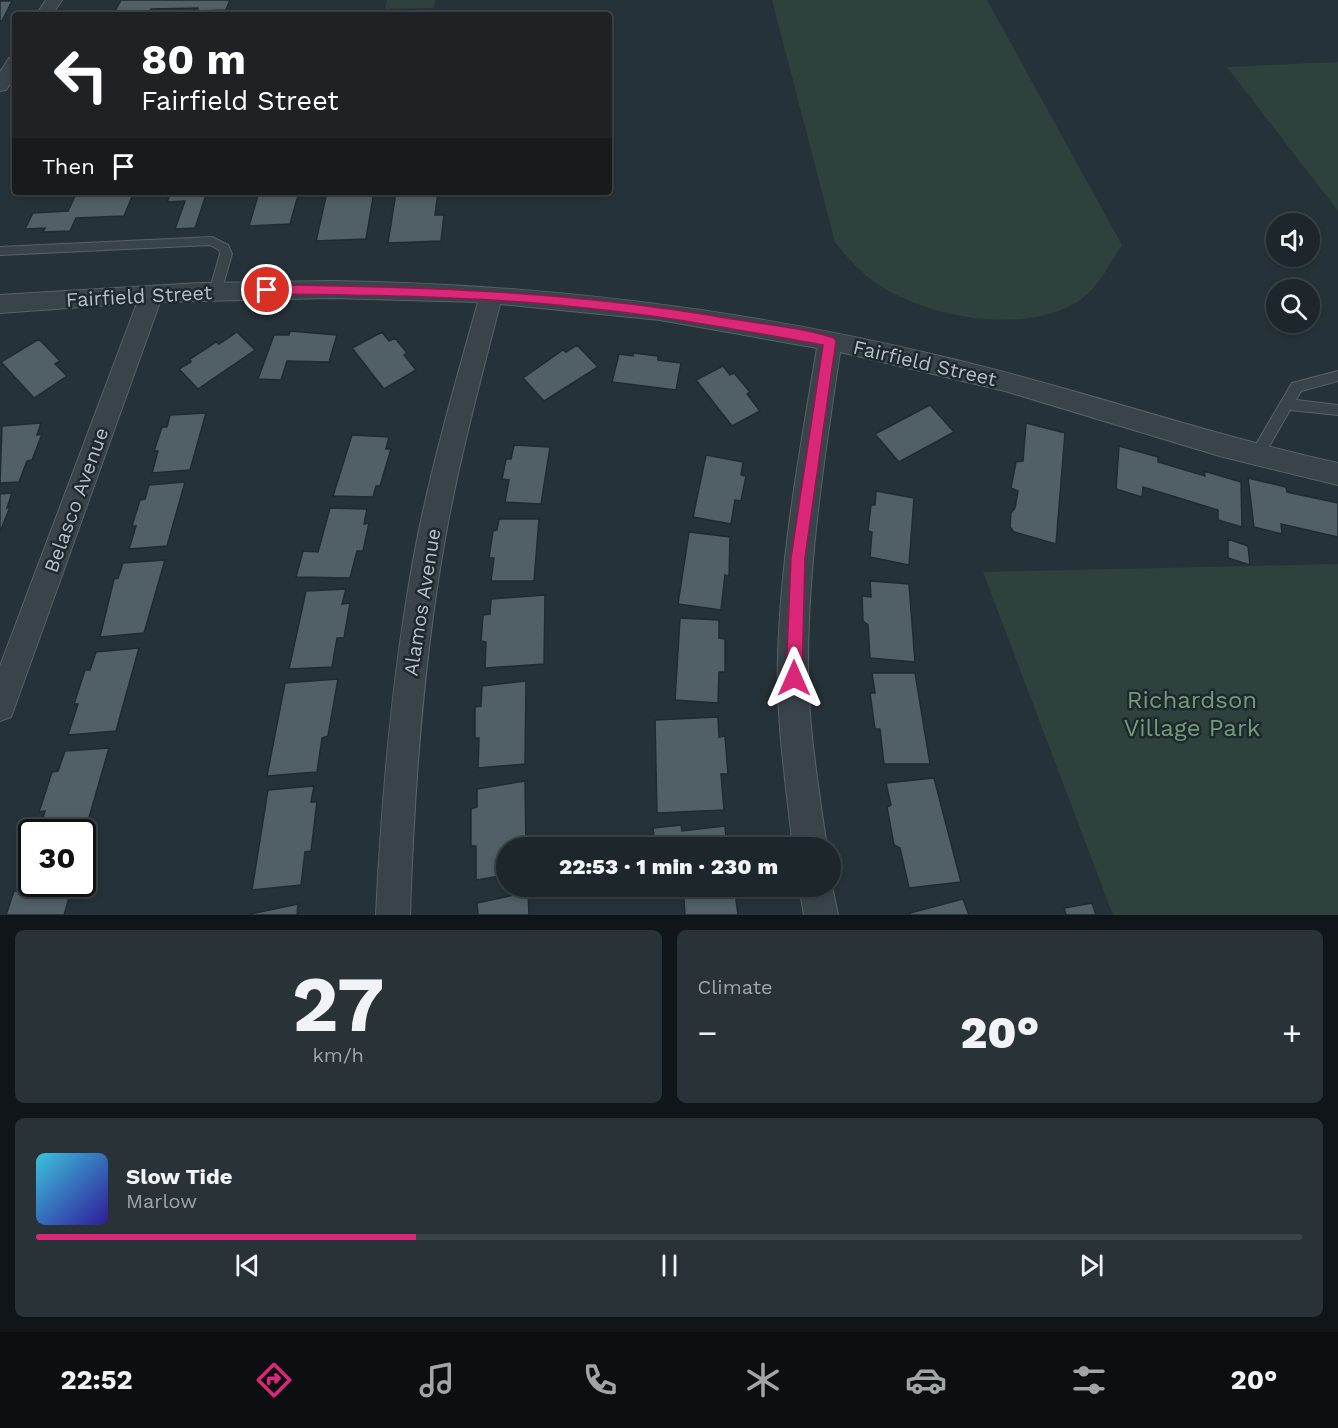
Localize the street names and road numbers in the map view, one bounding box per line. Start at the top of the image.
street label: Fairfield Street [65,280,213,312]
street label: Fairfield Street [851,335,1000,391]
street label: Belasco Avenue [39,424,113,576]
street label: Alamos Avenue [398,527,446,677]

